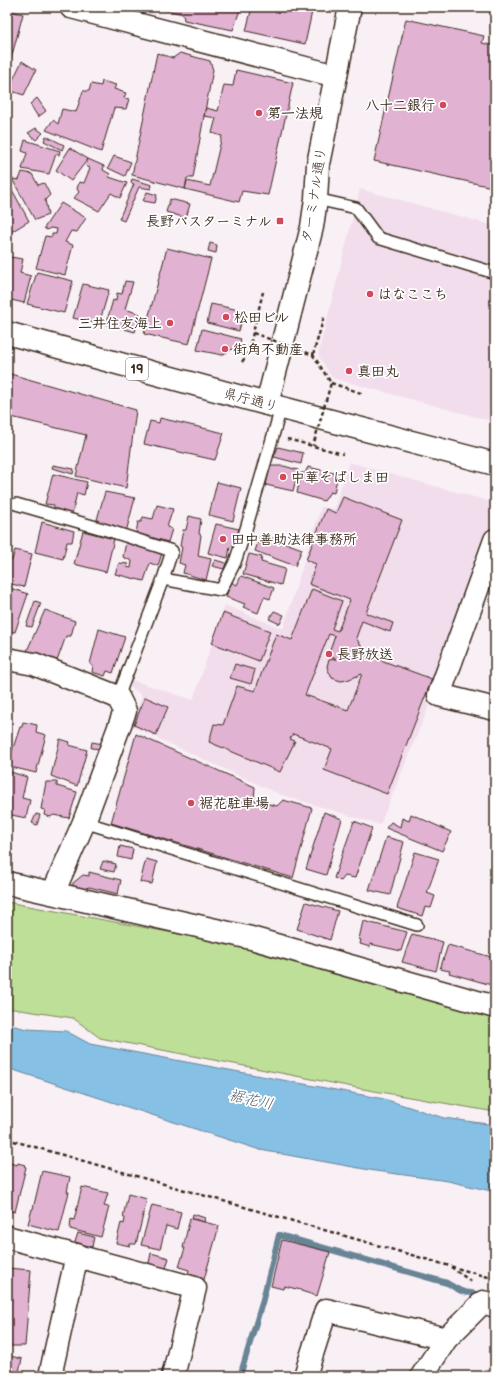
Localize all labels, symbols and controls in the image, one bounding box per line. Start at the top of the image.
place label: 八十二銀行 [365,97,435,114]
marker: 八十二銀行 [438,100,448,110]
place label: 第一法規 [267,105,323,122]
marker: 第一法規 [254,108,264,118]
street label: ターミナル通り [298,146,330,244]
place label: 長野バスターミナル [146,213,272,230]
marker: 長野バスターミナル [275,216,285,226]
place label: はなここち [378,286,448,303]
marker: はなここち [365,289,375,299]
place label: 松田ビル [234,309,290,326]
marker: 松田ビル [221,312,231,322]
place label: 三井住友海上 [78,315,162,332]
marker: 三井住友海上 [165,318,175,328]
place label: 街角不動産 [233,341,303,358]
marker: 街角不動産 [220,344,230,354]
road number: 19 [126,358,148,380]
place label: 真田丸 [357,363,399,380]
marker: 真田丸 [344,366,354,376]
street label: 県庁通り [222,385,280,415]
place label: 中華そばしま田 [291,469,389,486]
marker: 中華そばしま田 [278,472,288,482]
place label: 田中善助法律事務所 [231,531,357,548]
marker: 田中善助法律事務所 [218,534,228,544]
place label: 長野放送 [337,646,393,663]
marker: 長野放送 [324,649,334,659]
place label: 裾花駐車場 [199,795,269,812]
marker: 裾花駐車場 [186,798,196,808]
water label: 裾花川 [227,1086,275,1114]

